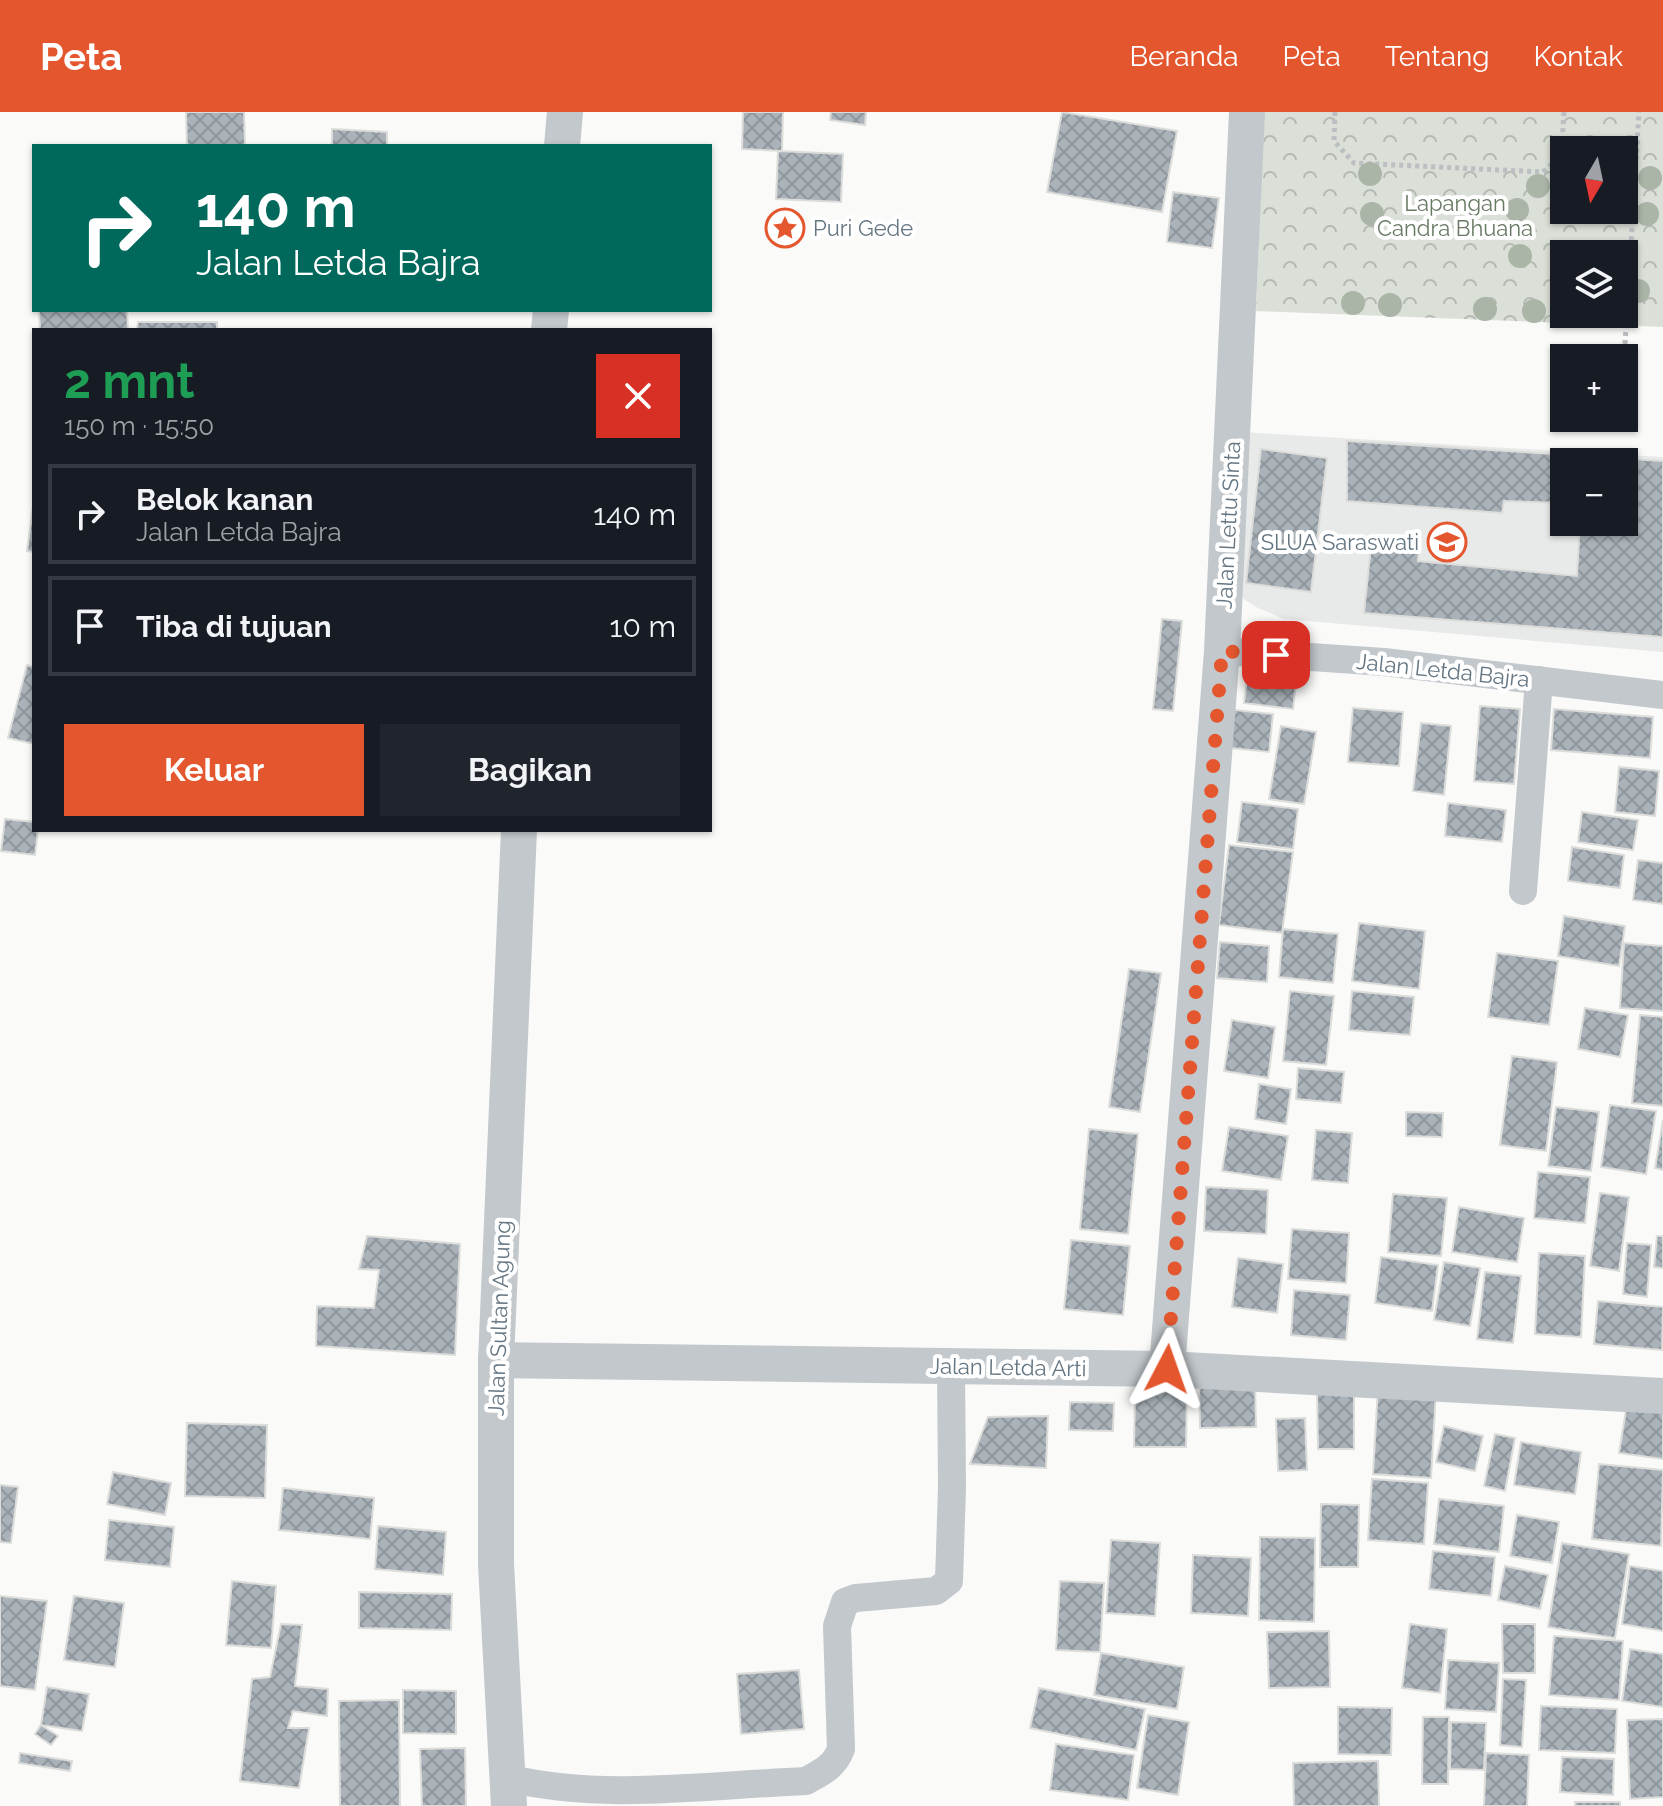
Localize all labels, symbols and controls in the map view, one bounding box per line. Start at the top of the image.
text: Peta [40,34,122,79]
text: Beranda [1129,40,1239,73]
text: Peta [1283,40,1341,73]
text: Tentang [1385,40,1490,73]
text: Kontak [1534,40,1623,73]
north arrow [1550,136,1638,224]
map controls [1550,136,1638,536]
text: 140 m [196,174,356,240]
icon: right [64,176,168,280]
park label: Lapangan Candra Bhuana [1377,190,1533,241]
place icon: Puri Gede [764,207,806,249]
place label: Puri Gede [813,215,913,241]
button: layers [1550,240,1638,328]
text: Jalan Letda Bajra [196,241,481,283]
button: + [1550,344,1638,432]
text: 2 mnt [64,353,195,409]
button: close [596,354,680,438]
text: 150 m · 15:50 [64,411,214,441]
street label: Jalan Lettu Sinta [1211,441,1245,609]
button: − [1550,448,1638,536]
text: Belok kanan [136,482,313,517]
icon: right [68,492,112,536]
text: 140 m [593,497,676,532]
text: Jalan Letda Bajra [136,517,342,547]
school or university icon: SLUA Saraswati [1426,521,1468,563]
place label: SLUA Saraswati [1261,529,1419,555]
icon: arrive [68,604,112,648]
text: Tiba di tujuan [136,609,332,644]
text: 10 m [610,609,676,644]
pin [1242,621,1310,689]
icon: arrive [1254,633,1298,677]
street label: Jalan Letda Bajra [1355,648,1531,692]
button: Keluar [64,724,364,816]
button: Bagikan [380,724,680,816]
street label: Jalan Sultan Agung [483,1220,515,1416]
position arrow [1125,1327,1209,1411]
street label: Jalan Letda Arti [929,1353,1087,1381]

